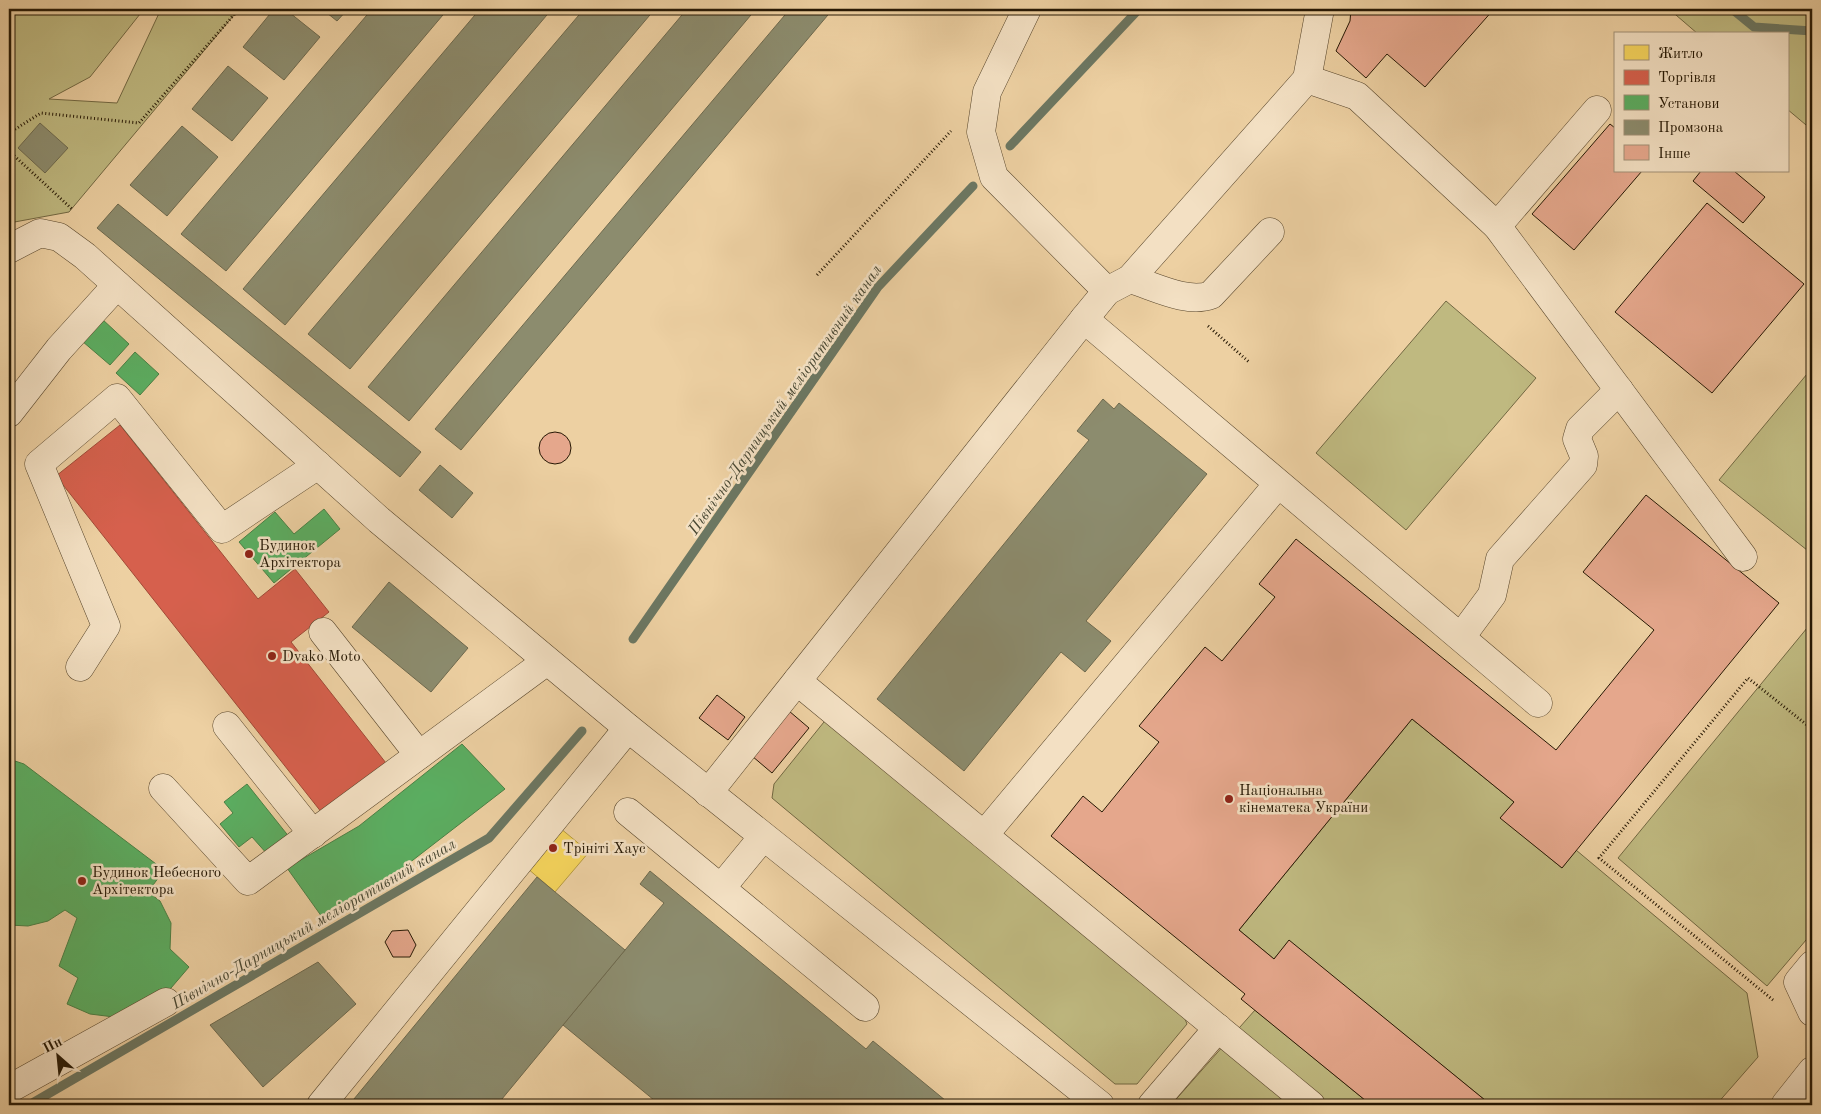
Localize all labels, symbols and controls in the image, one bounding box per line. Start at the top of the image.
legend [1614,32,1788,172]
text: Житло [1658,47,1703,62]
text: Торгівля [1658,71,1716,86]
text: Установи [1658,97,1720,112]
text: Промзона [1658,121,1724,136]
text: Інше [1658,147,1691,162]
water label: Північно-Дарницький меліоративний канал [685,262,885,539]
place label: Будинок Архітектора [259,539,342,571]
marker: Будинок Архітектора [243,548,255,560]
marker: Dvako Moto [266,650,278,662]
place label: Dvako Moto [282,650,361,665]
place label: Національна кінематека України [1239,784,1368,816]
marker: Національна кінематека України [1223,793,1235,805]
water label: Північно-Дарницький меліоративний канал [168,836,459,1013]
marker: Трініті Хаус [547,842,559,854]
place label: Трініті Хаус [563,842,646,857]
place label: Будинок Небесного Архітектора [92,866,221,898]
marker: Будинок Небесного Архітектора [76,875,88,887]
north arrow [32,1032,82,1082]
text: Пн [41,1035,64,1056]

